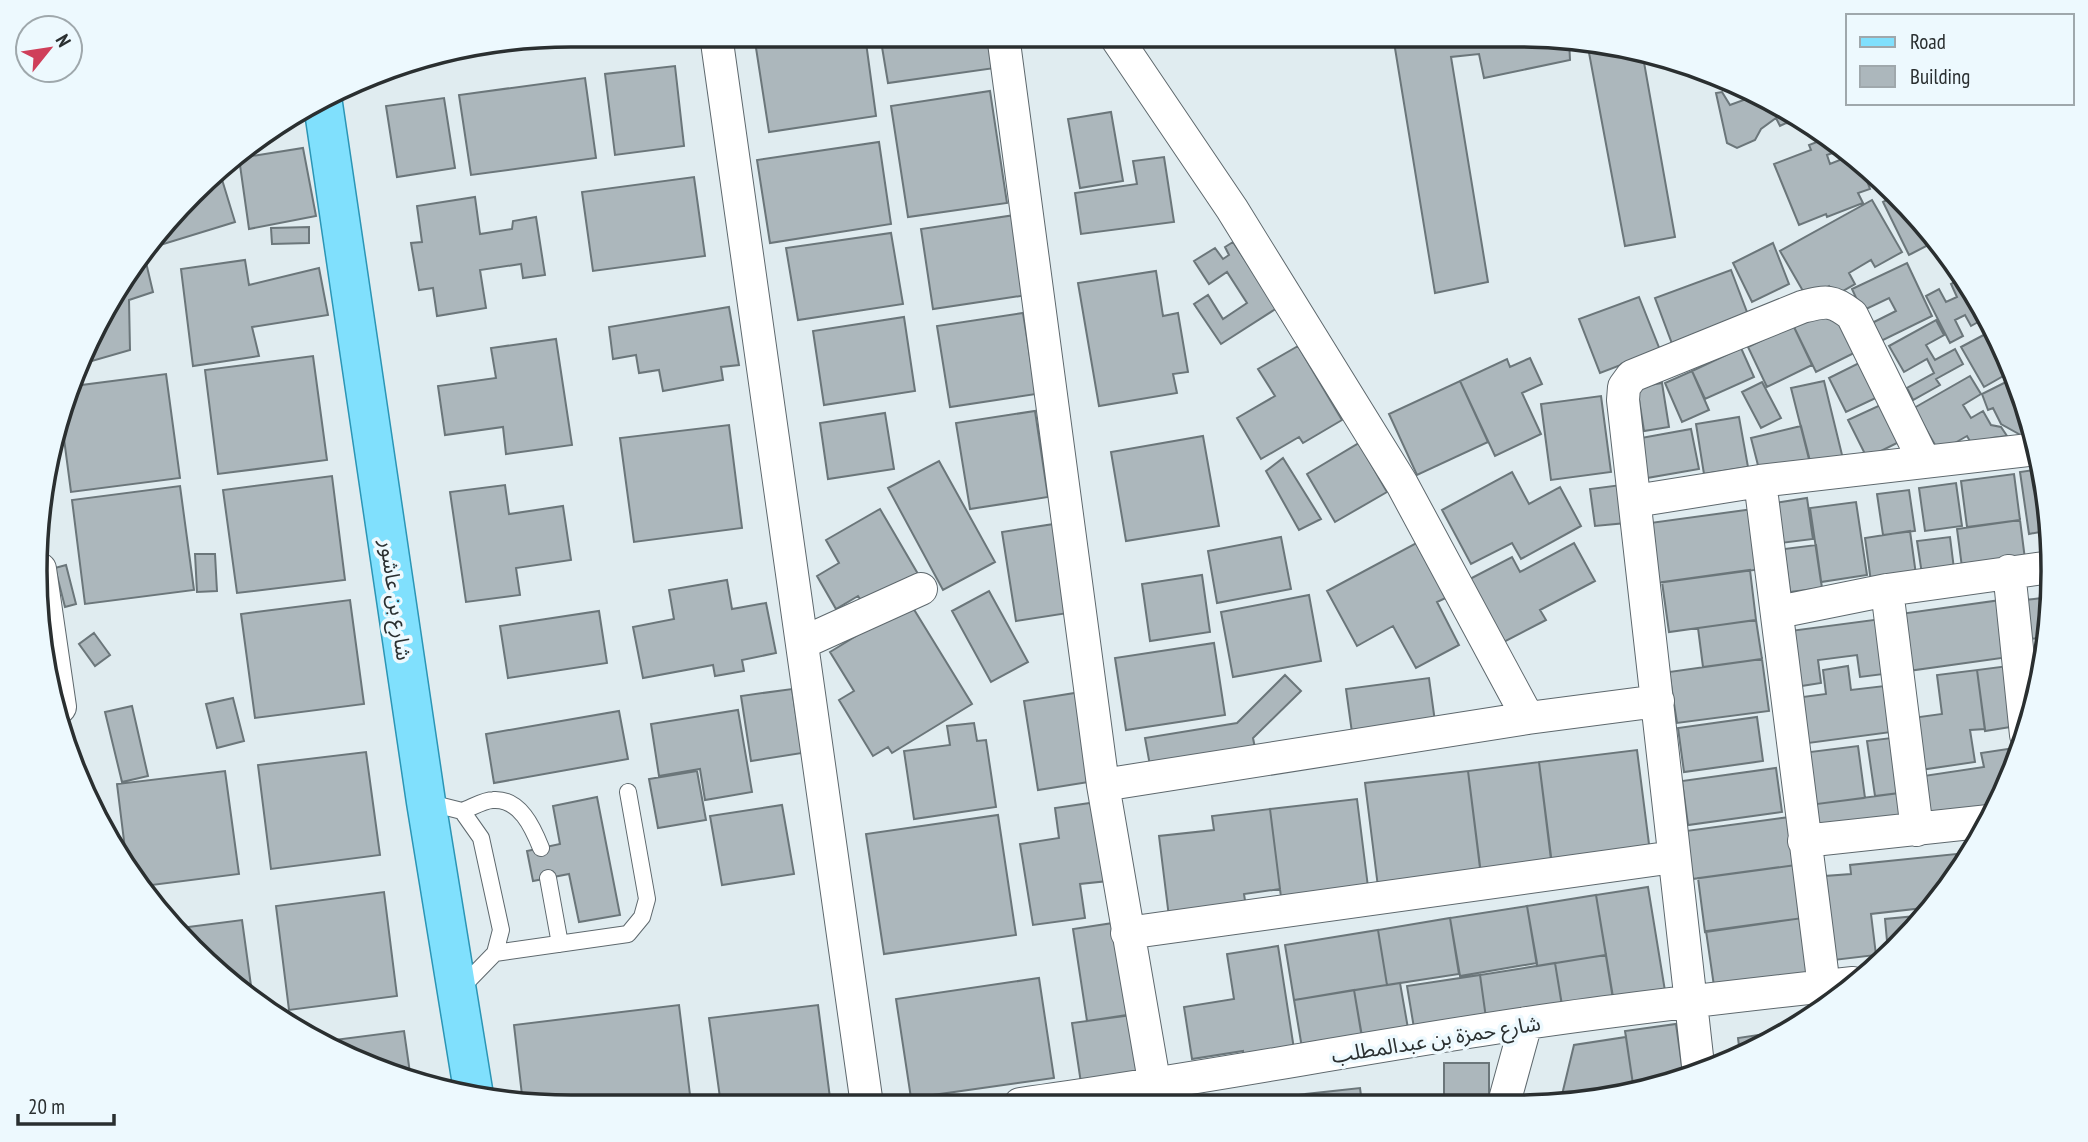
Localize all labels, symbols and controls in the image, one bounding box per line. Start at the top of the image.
north arrow [14,14,84,84]
legend [1846,14,2074,105]
text: Road [1910,28,1946,55]
text: N [51,30,77,51]
text: Building [1910,63,1970,90]
street label: شارع بن عاشور [372,537,418,662]
street label: شارع حمزة بن عبدالمطلب [1329,1009,1543,1071]
scale bar [18,1082,114,1126]
text: 20 m [28,1093,65,1120]

